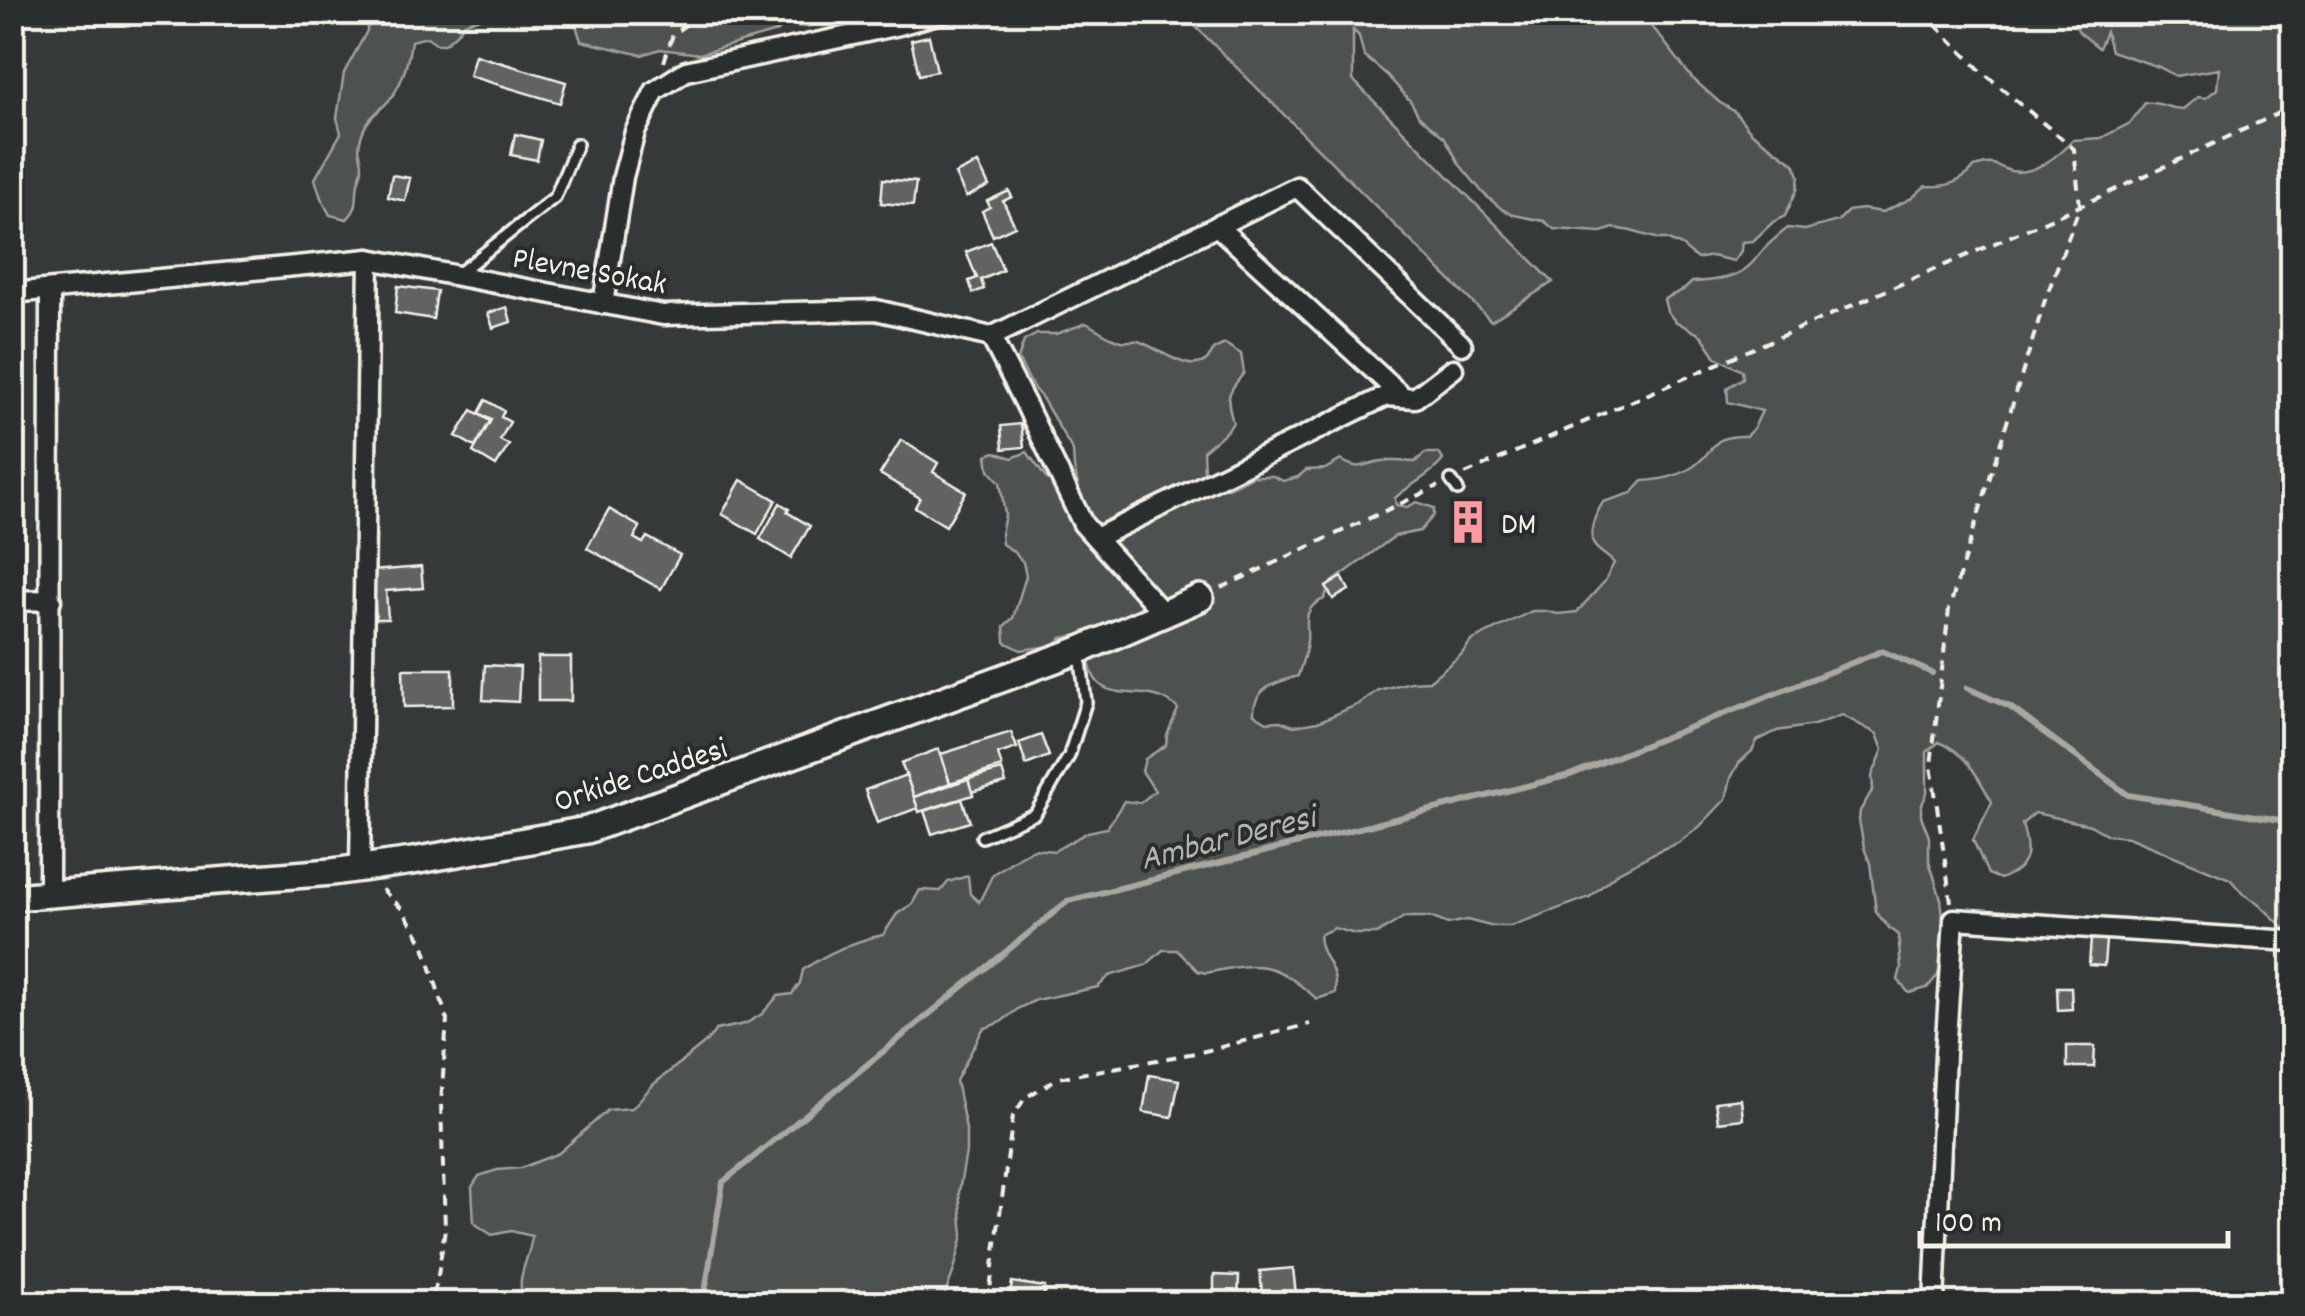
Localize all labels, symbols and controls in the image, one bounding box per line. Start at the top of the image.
street label: Plevne Sokak [509,238,670,310]
building icon: DM [1444,498,1492,546]
place label: DM [1501,504,1536,550]
street label: Orkide Caddesi [549,728,734,827]
water label: Ambar Deresi [1135,794,1326,887]
scale bar [1920,1186,2228,1248]
text: 100 m [1935,1204,2002,1247]

